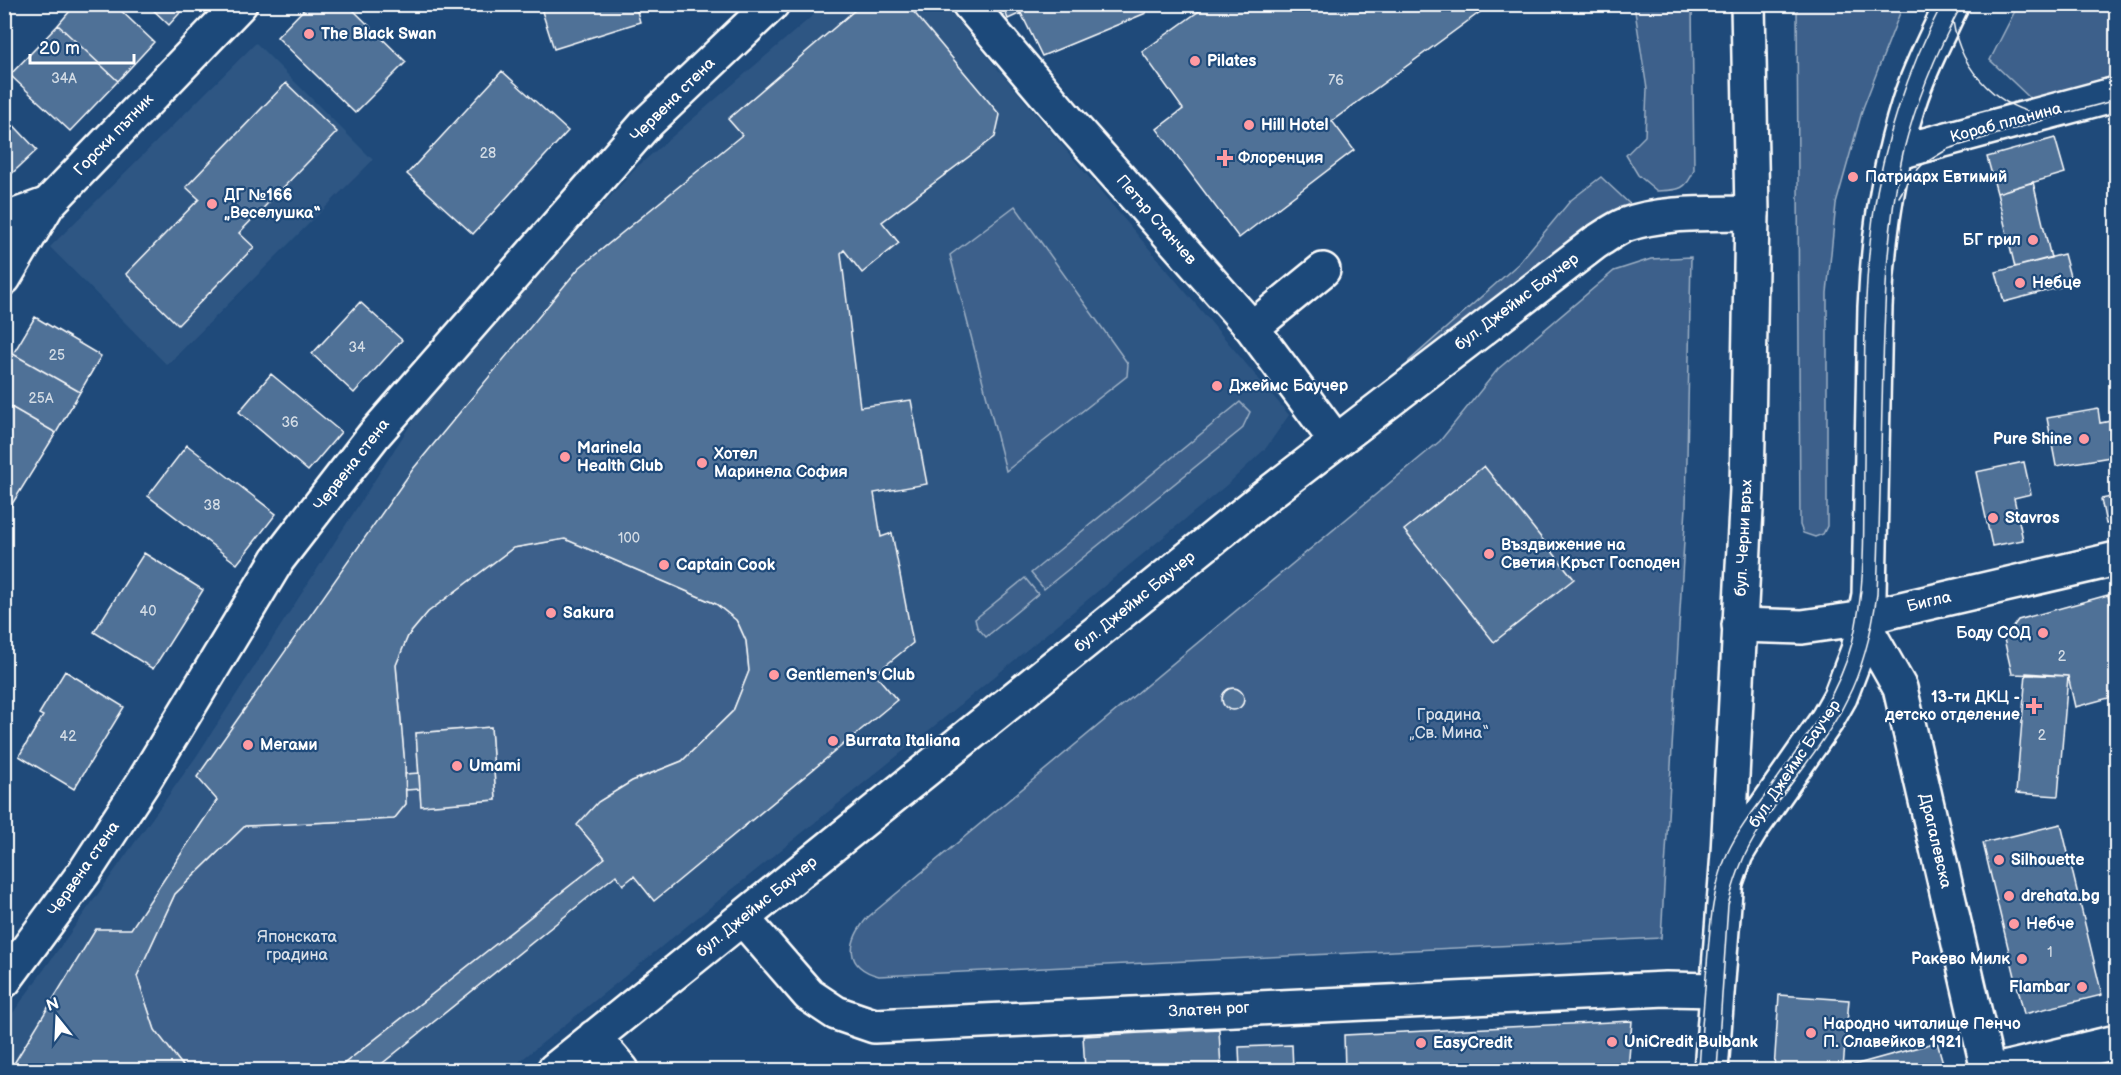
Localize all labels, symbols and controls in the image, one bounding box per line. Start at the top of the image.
place label: The Black Swan [321,25,437,44]
scale bar [30,27,134,65]
marker: The Black Swan [302,27,316,41]
text: 20 m [39,38,80,59]
place label: Pilates [1207,52,1256,71]
street label: Червена стена [627,54,719,146]
marker: Pilates [1188,54,1202,68]
house number: 34A [51,70,77,87]
house number: 76 [1328,72,1344,89]
street label: Горски пътник [70,90,158,180]
street label: Кораб планина [1948,99,2064,147]
place label: Hill Hotel [1261,116,1328,135]
marker: Hill Hotel [1242,118,1256,132]
house number: 28 [480,145,496,162]
marker: Флоренция [1216,149,1234,167]
place label: Флоренция [1238,149,1323,168]
place label: Патриарх Евтимий [1865,168,2007,187]
marker: Патриарх Евтимий [1846,170,1860,184]
street label: Петър Станчев [1112,171,1201,269]
place label: ДГ №166 „Веселушка“ [224,186,321,223]
marker: ДГ №166 „Веселушка“ [205,197,219,211]
place label: БГ грил [1963,231,2021,250]
marker: БГ грил [2026,233,2040,247]
street label: бул. Джеймс Баучер [1451,249,1583,355]
place label: Небце [2032,274,2081,293]
marker: Небце [2013,276,2027,290]
house number: 34 [348,339,366,356]
house number: 25 [49,347,65,364]
place label: Джеймс Баучер [1229,377,1349,396]
marker: Джеймс Баучер [1210,379,1224,393]
house number: 25А [29,390,54,407]
house number: 36 [281,414,299,431]
street label: Червена стена [310,415,394,515]
place label: Pure Shine [1993,430,2072,449]
marker: Pure Shine [2077,432,2091,446]
place label: Marinela Health Club [577,439,664,476]
place label: Хотел Маринела София [713,445,848,482]
marker: Marinela Health Club [558,450,572,464]
marker: Хотел Маринела София [695,456,709,470]
street label: бул. Черни връх [1731,479,1757,597]
house number: 38 [204,497,220,514]
place label: Stavros [2005,509,2060,528]
marker: Stavros [1986,511,2000,525]
house number: 100 [618,530,640,547]
place label: Въздвижение на Светия Кръст Господен [1501,536,1680,573]
street label: бул. Джеймс Баучер [1071,547,1199,657]
marker: Въздвижение на Светия Кръст Господен [1482,547,1496,561]
place label: Captain Cook [676,556,776,575]
marker: Captain Cook [657,558,671,572]
street label: Бигла [1905,588,1953,616]
house number: 40 [140,603,156,620]
place label: Sakura [563,604,614,623]
marker: Sakura [544,606,558,620]
place label: Боду СОД [1956,624,2032,643]
marker: Боду СОД [2036,626,2050,640]
house number: 2 [2058,648,2067,665]
place label: Gentlemen's Club [786,666,916,685]
marker: Gentlemen's Club [767,668,781,682]
place label: 13-ти ДКЦ - детско отделение [1884,688,2020,725]
street label: бул. Джеймс Баучер [1745,696,1845,832]
marker: 13-ти ДКЦ - детско отделение [2025,697,2043,715]
park label: Градина „Св. Мина“ [1409,706,1489,743]
house number: 2 [2038,727,2047,744]
house number: 42 [60,728,77,745]
place label: Burrata Italiana [845,732,960,751]
marker: Burrata Italiana [826,734,840,748]
place label: Мегами [260,736,318,755]
marker: Мегами [241,738,255,752]
place label: Umami [469,757,521,776]
marker: Umami [450,759,464,773]
street label: Драгалевска [1915,792,1955,891]
street label: Червена стена [44,817,124,920]
place label: Silhouette [2011,851,2084,870]
street label: бул. Джеймс Баучер [693,852,821,962]
marker: Silhouette [1992,853,2006,867]
place label: drehata.bg [2021,887,2100,906]
marker: drehata.bg [2002,889,2016,903]
place label: Небче [2026,915,2074,934]
marker: Небче [2007,917,2021,931]
park label: Японската градина [257,928,338,965]
house number: 1 [2047,944,2053,961]
place label: Ракево Милк [1911,950,2010,969]
marker: Ракево Милк [2015,952,2029,966]
place label: Flambar [2009,978,2071,997]
marker: Flambar [2075,980,2089,994]
north arrow [27,988,87,1048]
text: N [44,994,61,1016]
street label: Златен рог [1168,998,1250,1022]
place label: Народно читалище Пенчо П. Славейков 1921 [1823,1015,2021,1052]
marker: Народно читалище Пенчо П. Славейков 1921 [1804,1026,1818,1040]
place label: UniCredit Bulbank [1624,1033,1759,1052]
place label: EasyCredit [1433,1034,1513,1053]
marker: UniCredit Bulbank [1605,1035,1619,1049]
marker: EasyCredit [1414,1036,1428,1050]

